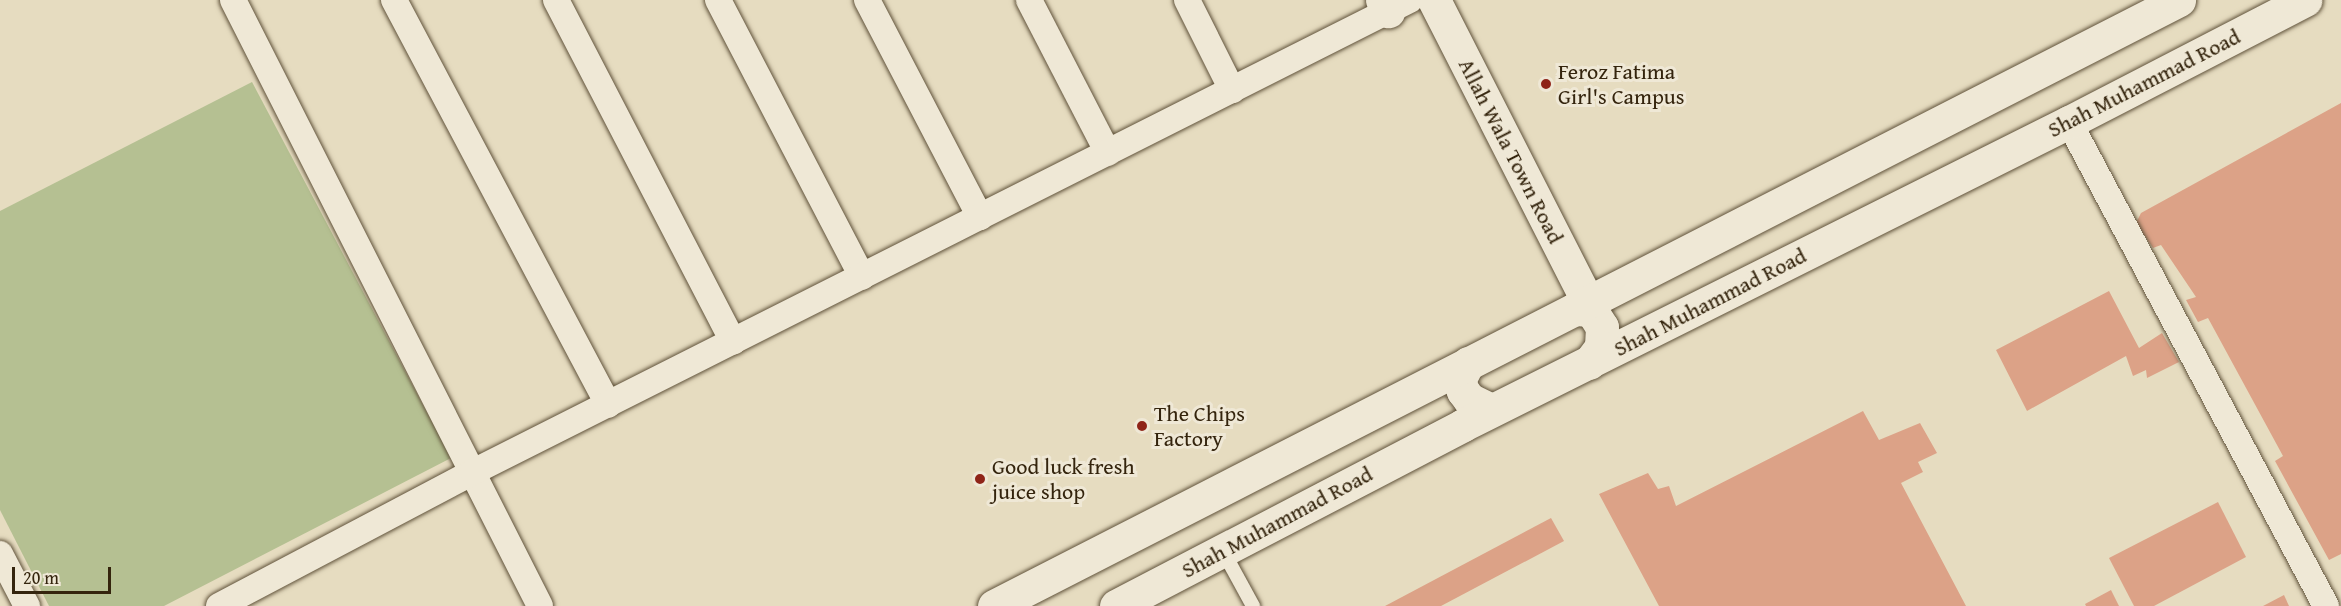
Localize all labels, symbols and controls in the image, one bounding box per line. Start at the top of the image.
street label: Shah Muhammad Road [2043,23,2245,143]
street label: Allah Wala Town Road [1453,54,1569,248]
place label: Feroz Fatima Girl's Campus [1558,58,1684,110]
marker: Feroz Fatima Girl's Campus [1539,77,1553,91]
street label: Shah Muhammad Road [1609,242,1811,362]
place label: The Chips Factory [1154,400,1245,452]
marker: The Chips Factory [1135,419,1149,433]
place label: Good luck fresh juice shop [992,453,1135,505]
street label: Shah Muhammad Road [1177,461,1377,583]
marker: Good luck fresh juice shop [973,472,987,486]
scale bar [15,555,114,593]
text: 20 m [23,564,59,591]

